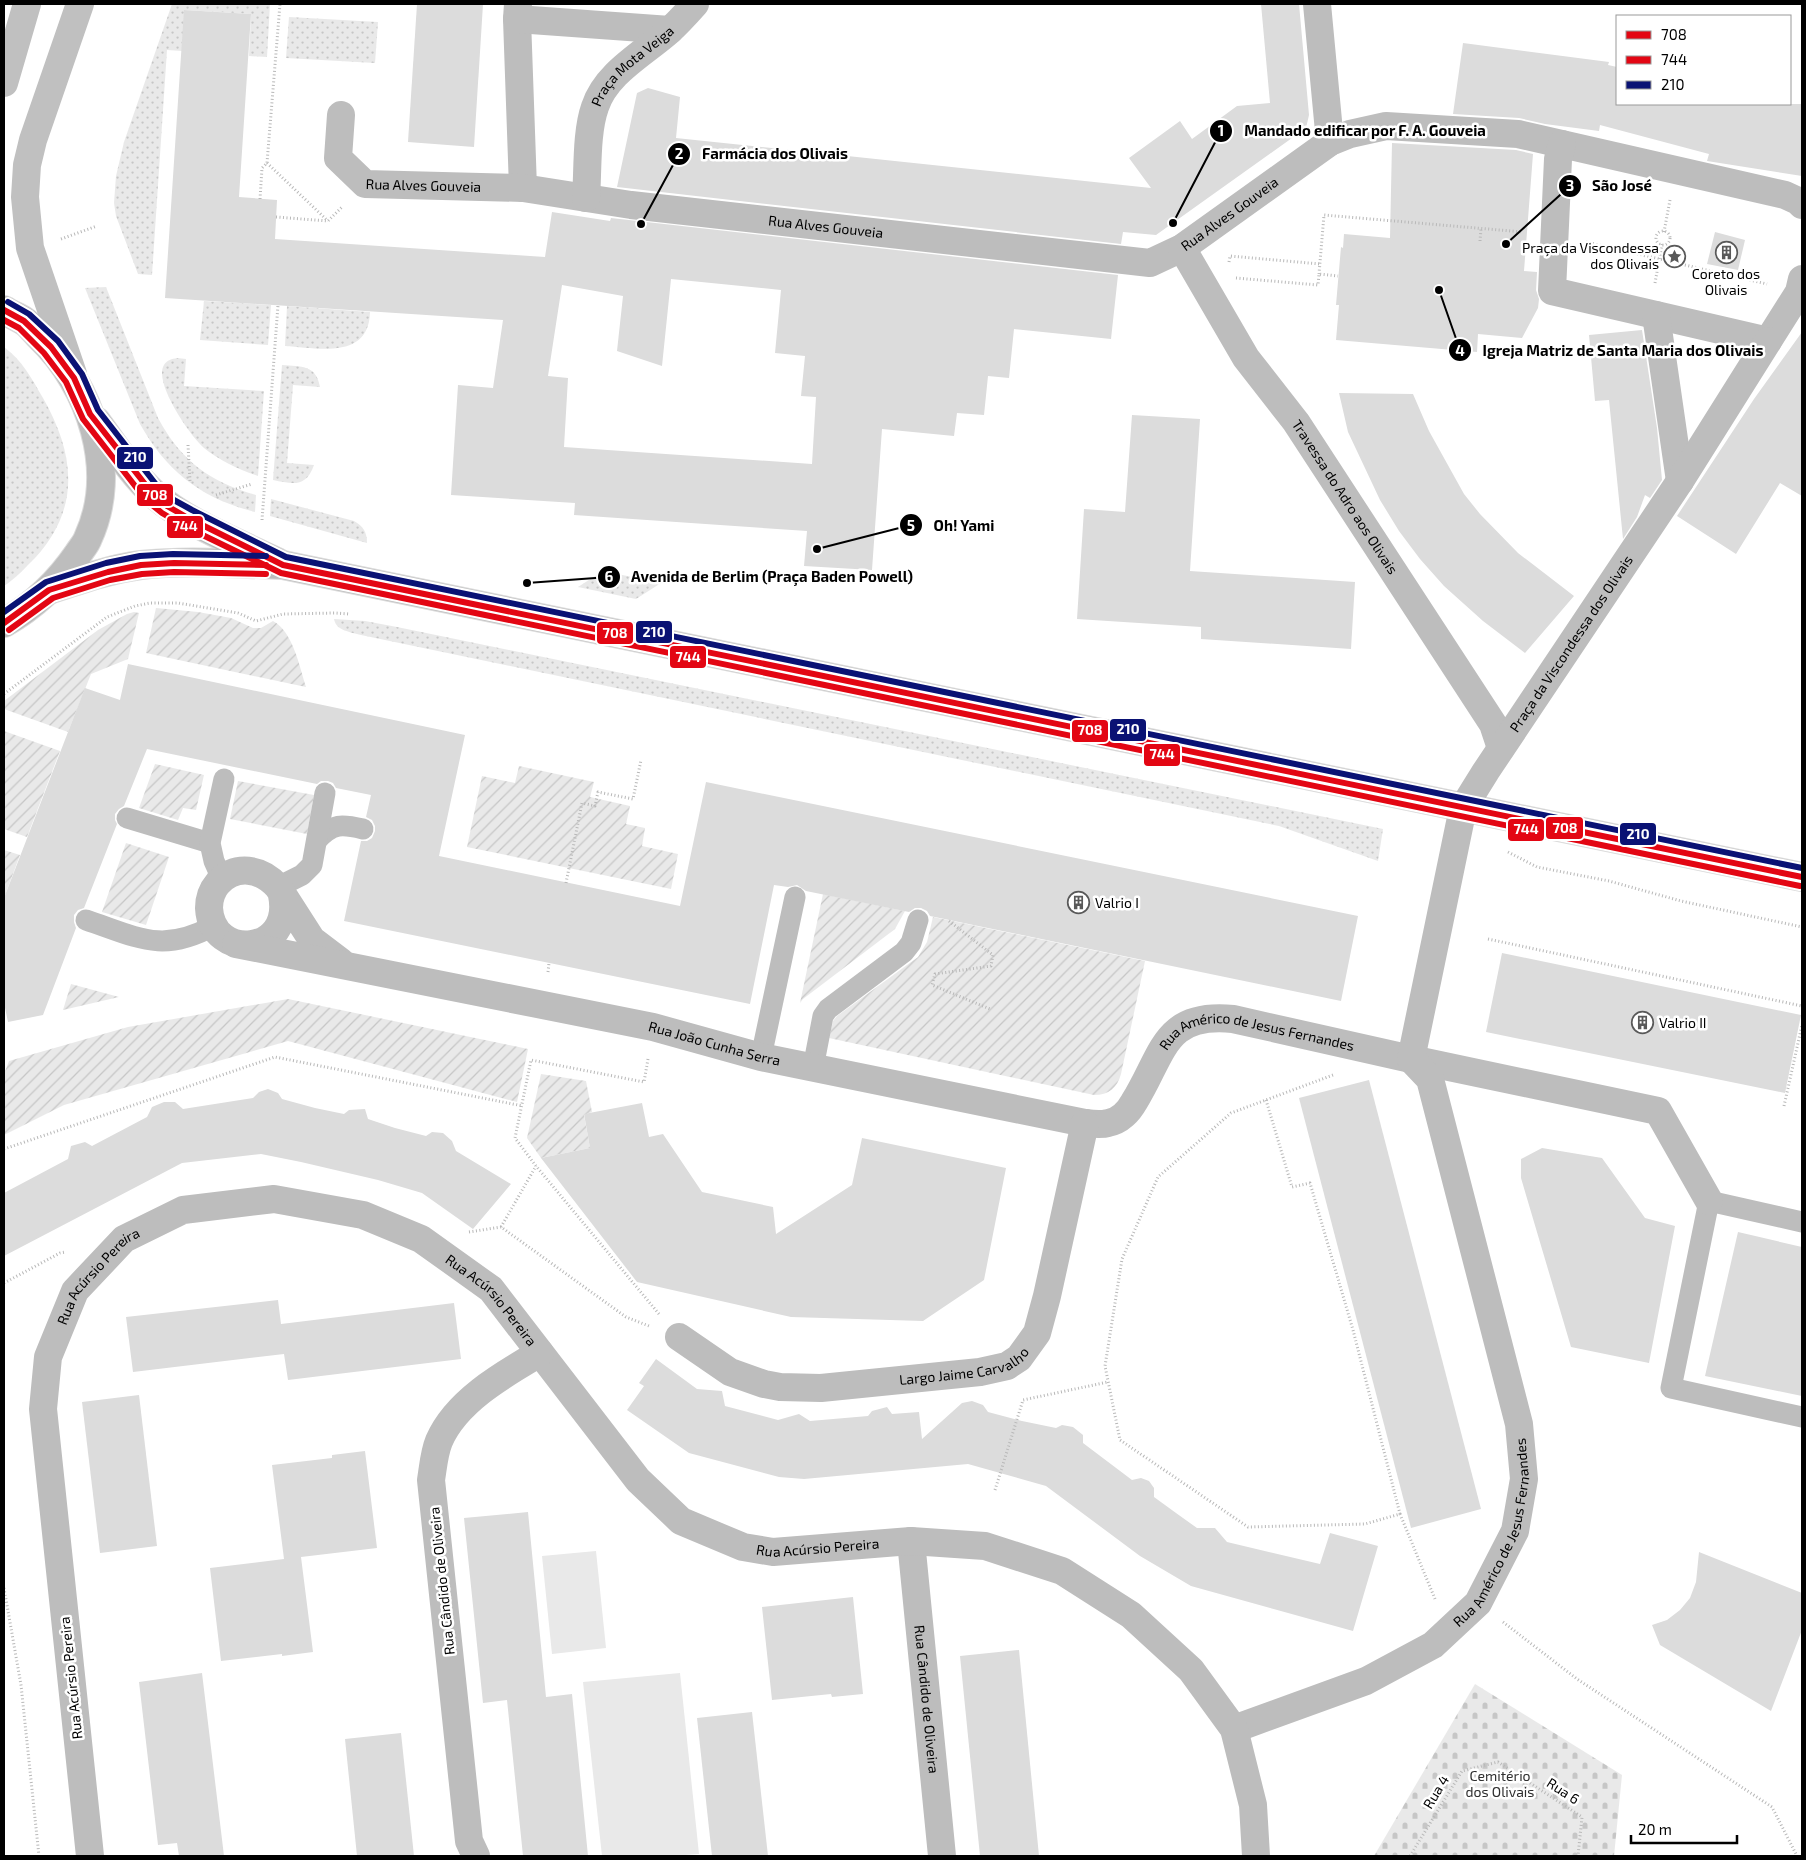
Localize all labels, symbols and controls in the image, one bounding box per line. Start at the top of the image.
legend [1616,15,1791,105]
street label: Praça Mota Veiga [587,22,677,109]
text: 708 [1661,25,1687,43]
text: 744 [1661,50,1687,68]
text: 210 [1661,75,1684,93]
callout: Mandado edificar por F. A. Gouveia [1208,116,1496,146]
text: 1 [1218,121,1224,139]
text: Mandado edificar por F. A. Gouveia [1244,121,1486,139]
callout: Farmácia dos Olivais [667,139,857,169]
text: 2 [675,144,684,162]
text: Farmácia dos Olivais [702,144,848,162]
callout: São José [1557,171,1662,201]
street label: Rua Alves Gouveia [1177,173,1281,254]
street label: Rua Alves Gouveia [365,175,481,195]
text: 3 [1566,176,1574,194]
text: São José [1592,176,1652,194]
street label: Rua Alves Gouveia [767,211,884,241]
place label: Praça da Viscondessa dos Olivais [1522,239,1659,272]
building icon: Coreto dos Olivais [1714,240,1738,264]
place icon: Praça da Viscondessa dos Olivais [1663,244,1687,268]
place label: Coreto dos Olivais [1692,265,1760,298]
callout: Igreja Matriz de Santa Maria dos Olivais [1448,335,1774,365]
text: 4 [1455,341,1465,359]
text: Igreja Matriz de Santa Maria dos Olivais [1483,341,1763,359]
street label: Travessa do Adro aos Olivais [1289,416,1402,577]
line badge: 210 [116,446,154,470]
text: 210 [123,448,147,465]
line badge: 708 [136,483,174,507]
text: 708 [143,486,167,503]
callout: Oh! Yami [898,510,1005,540]
line badge: 744 [166,515,204,539]
text: 5 [907,516,915,534]
text: Oh! Yami [934,516,994,534]
text: 744 [172,517,198,534]
street label: Praça da Viscondessa dos Olivais [1506,552,1636,735]
callout: Avenida de Berlim (Praça Baden Powell) [596,562,923,592]
text: 6 [605,567,614,585]
text: Avenida de Berlim (Praça Baden Powell) [631,567,913,587]
line badge: 210 [635,620,673,644]
line badge: 708 [596,621,634,645]
text: 210 [642,623,666,640]
text: 708 [603,624,627,641]
line badge: 744 [669,645,707,669]
text: 744 [675,648,701,665]
line badge: 210 [1109,718,1147,742]
line badge: 708 [1071,719,1109,743]
text: 210 [1116,720,1140,737]
text: 708 [1078,721,1102,738]
line badge: 744 [1143,743,1181,767]
text: 744 [1149,745,1175,762]
line badge: 708 [1545,816,1584,840]
line badge: 744 [1507,818,1545,842]
text: 708 [1553,819,1577,836]
text: 744 [1513,820,1539,837]
line badge: 210 [1619,822,1657,846]
text: 210 [1626,825,1650,842]
building icon: Valrio I [1067,891,1091,915]
place label: Valrio I [1095,894,1139,911]
text: Rua Américo de Jesus Fernandes [1155,1009,1356,1054]
building icon: Valrio II [1631,1011,1655,1035]
place label: Valrio II [1659,1014,1706,1031]
street label: Rua João Cunha Serra [647,1017,782,1069]
street label: Rua Américo de Jesus Fernandes [1157,1039,1363,1063]
street label: Rua Acúrsio Pereira [53,1224,142,1327]
street label: Rua Acúrsio Pereira [443,1250,541,1349]
street label: Largo Jaime Carvalho [898,1344,1032,1388]
street label: Rua Américo de Jesus Fernandes [1449,1437,1532,1630]
street label: Rua Cândido de Oliveira [425,1506,458,1656]
street label: Rua Acúrsio Pereira [755,1535,880,1560]
street label: Rua Acúrsio Pereira [56,1616,85,1740]
street label: Rua Cândido de Oliveira [911,1624,943,1774]
park label: Cemitério dos Olivais [1466,1767,1534,1800]
street label: Rua 4 [1419,1772,1452,1812]
street label: Rua 6 [1544,1774,1583,1807]
scale bar [1631,1812,1737,1844]
text: 20 m [1638,1820,1672,1838]

